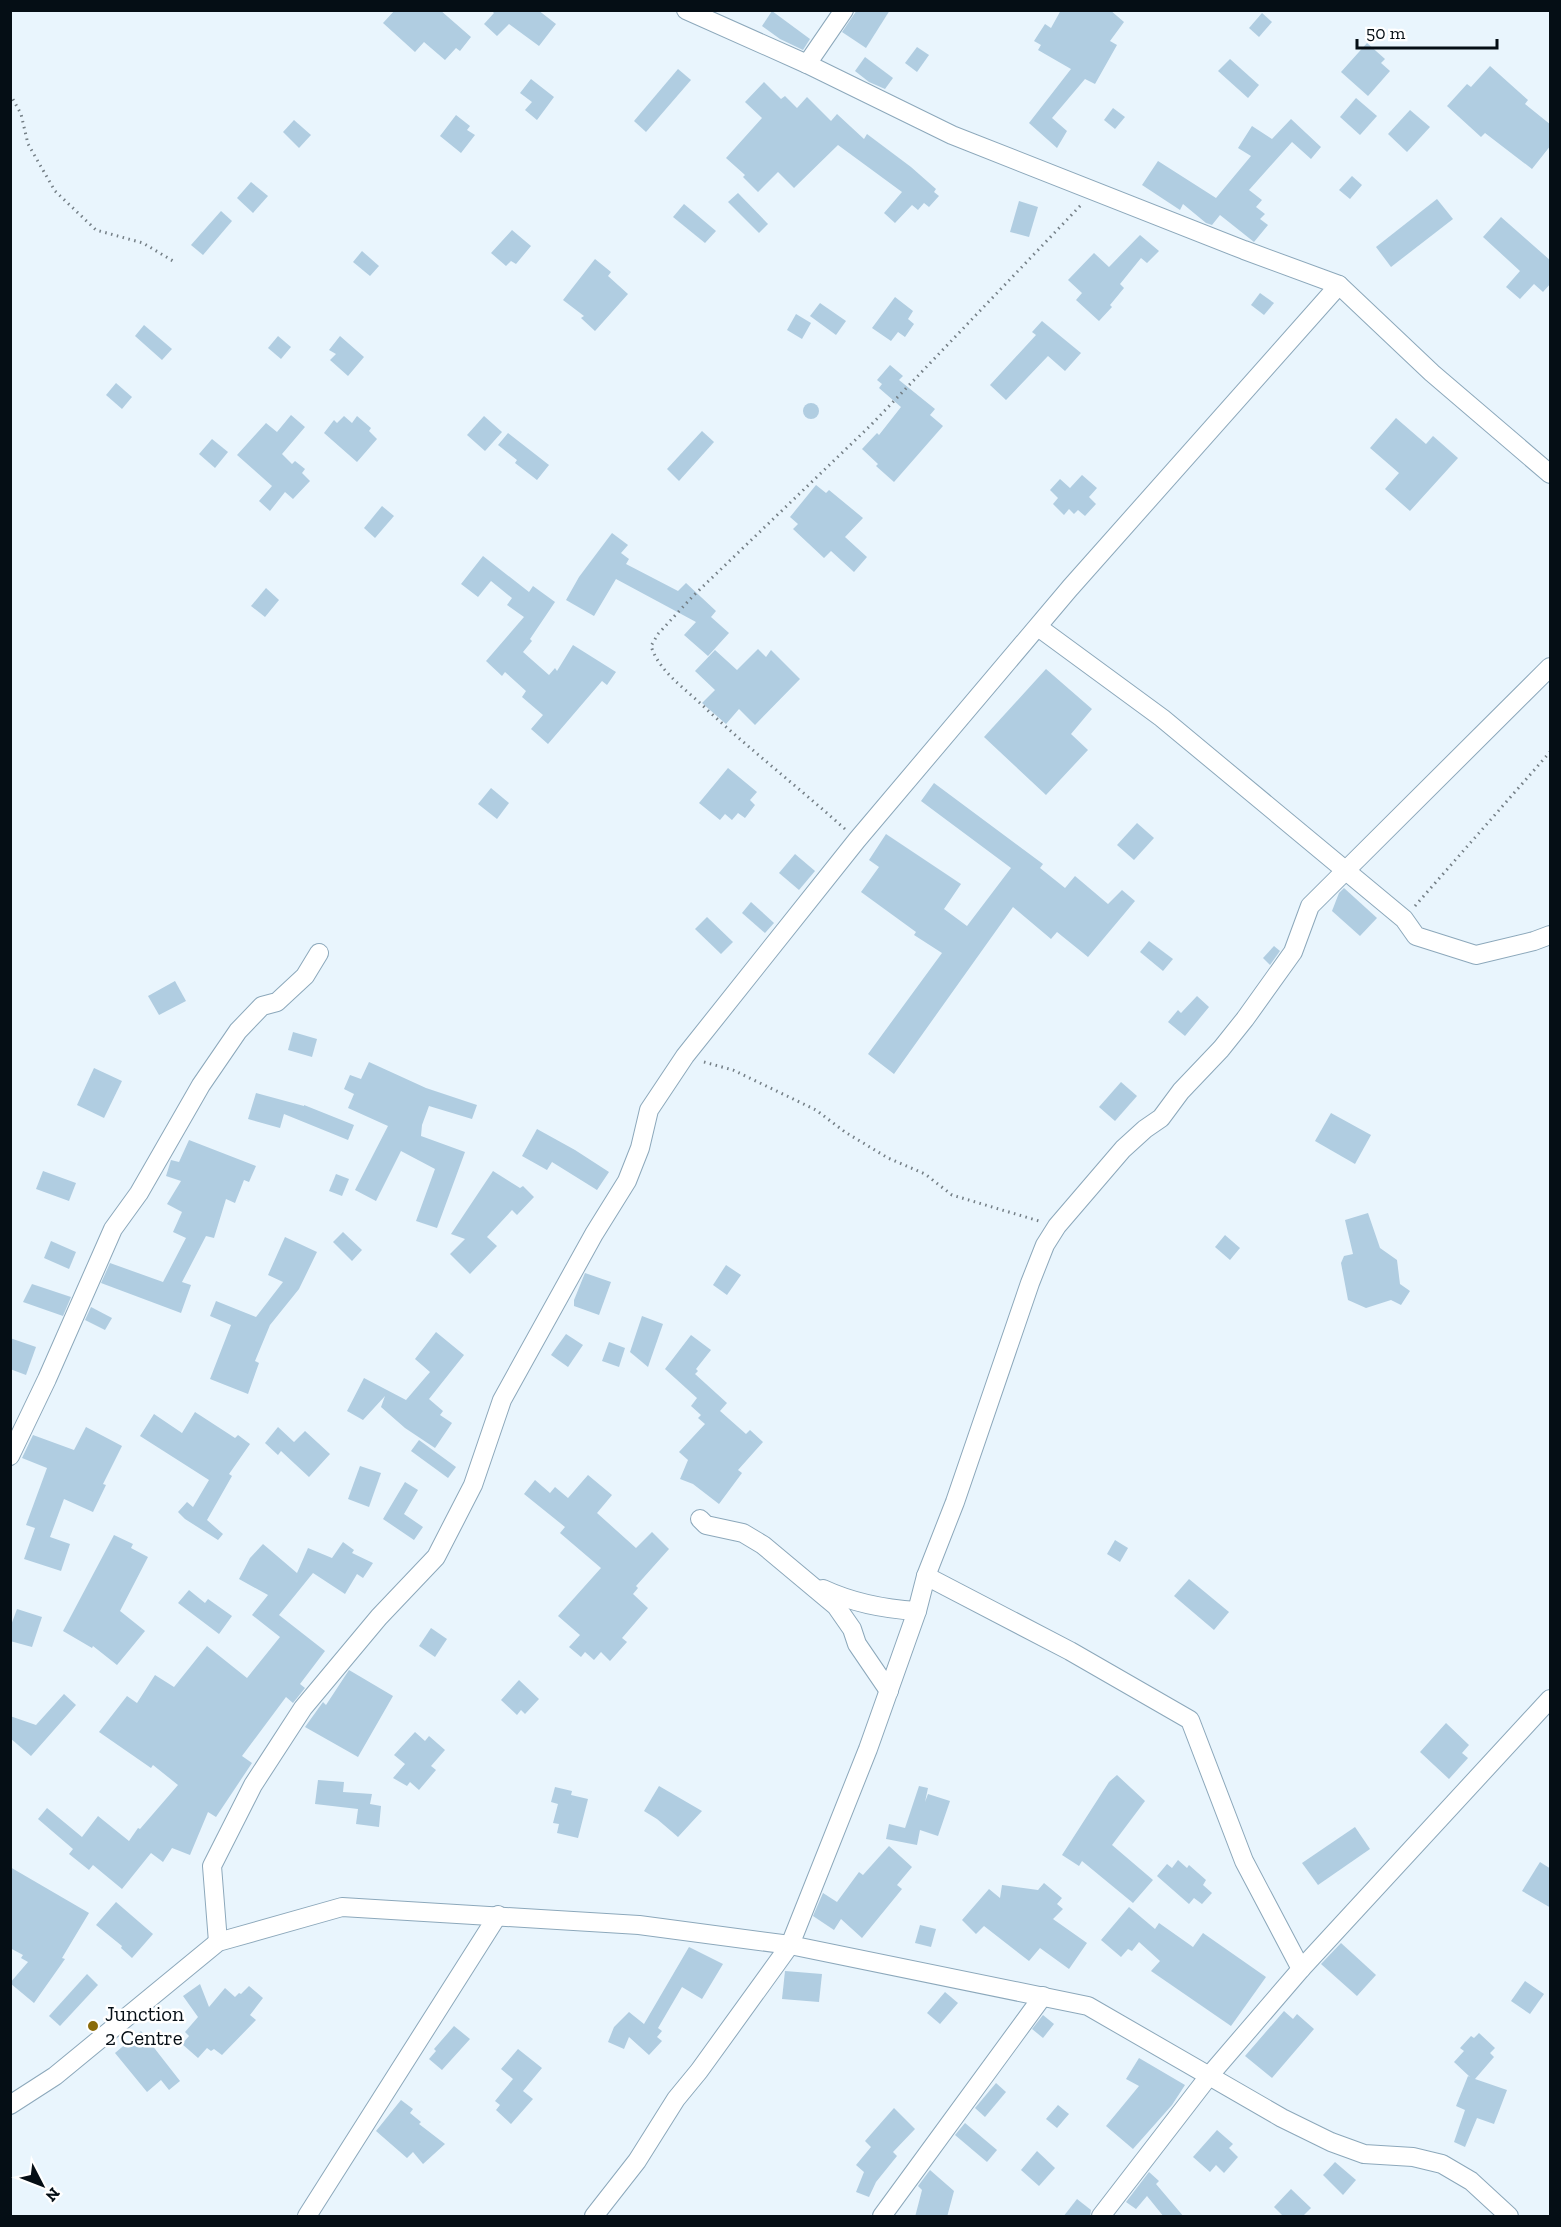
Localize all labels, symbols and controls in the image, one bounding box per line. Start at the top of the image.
scale bar [1357,12,1496,50]
text: 50 m [1366,22,1406,44]
place label: Junction 2 Centre [105,2001,184,2050]
marker: Junction 2 Centre [86,2019,100,2033]
north arrow [12,2155,72,2215]
text: N [42,2184,64,2206]

